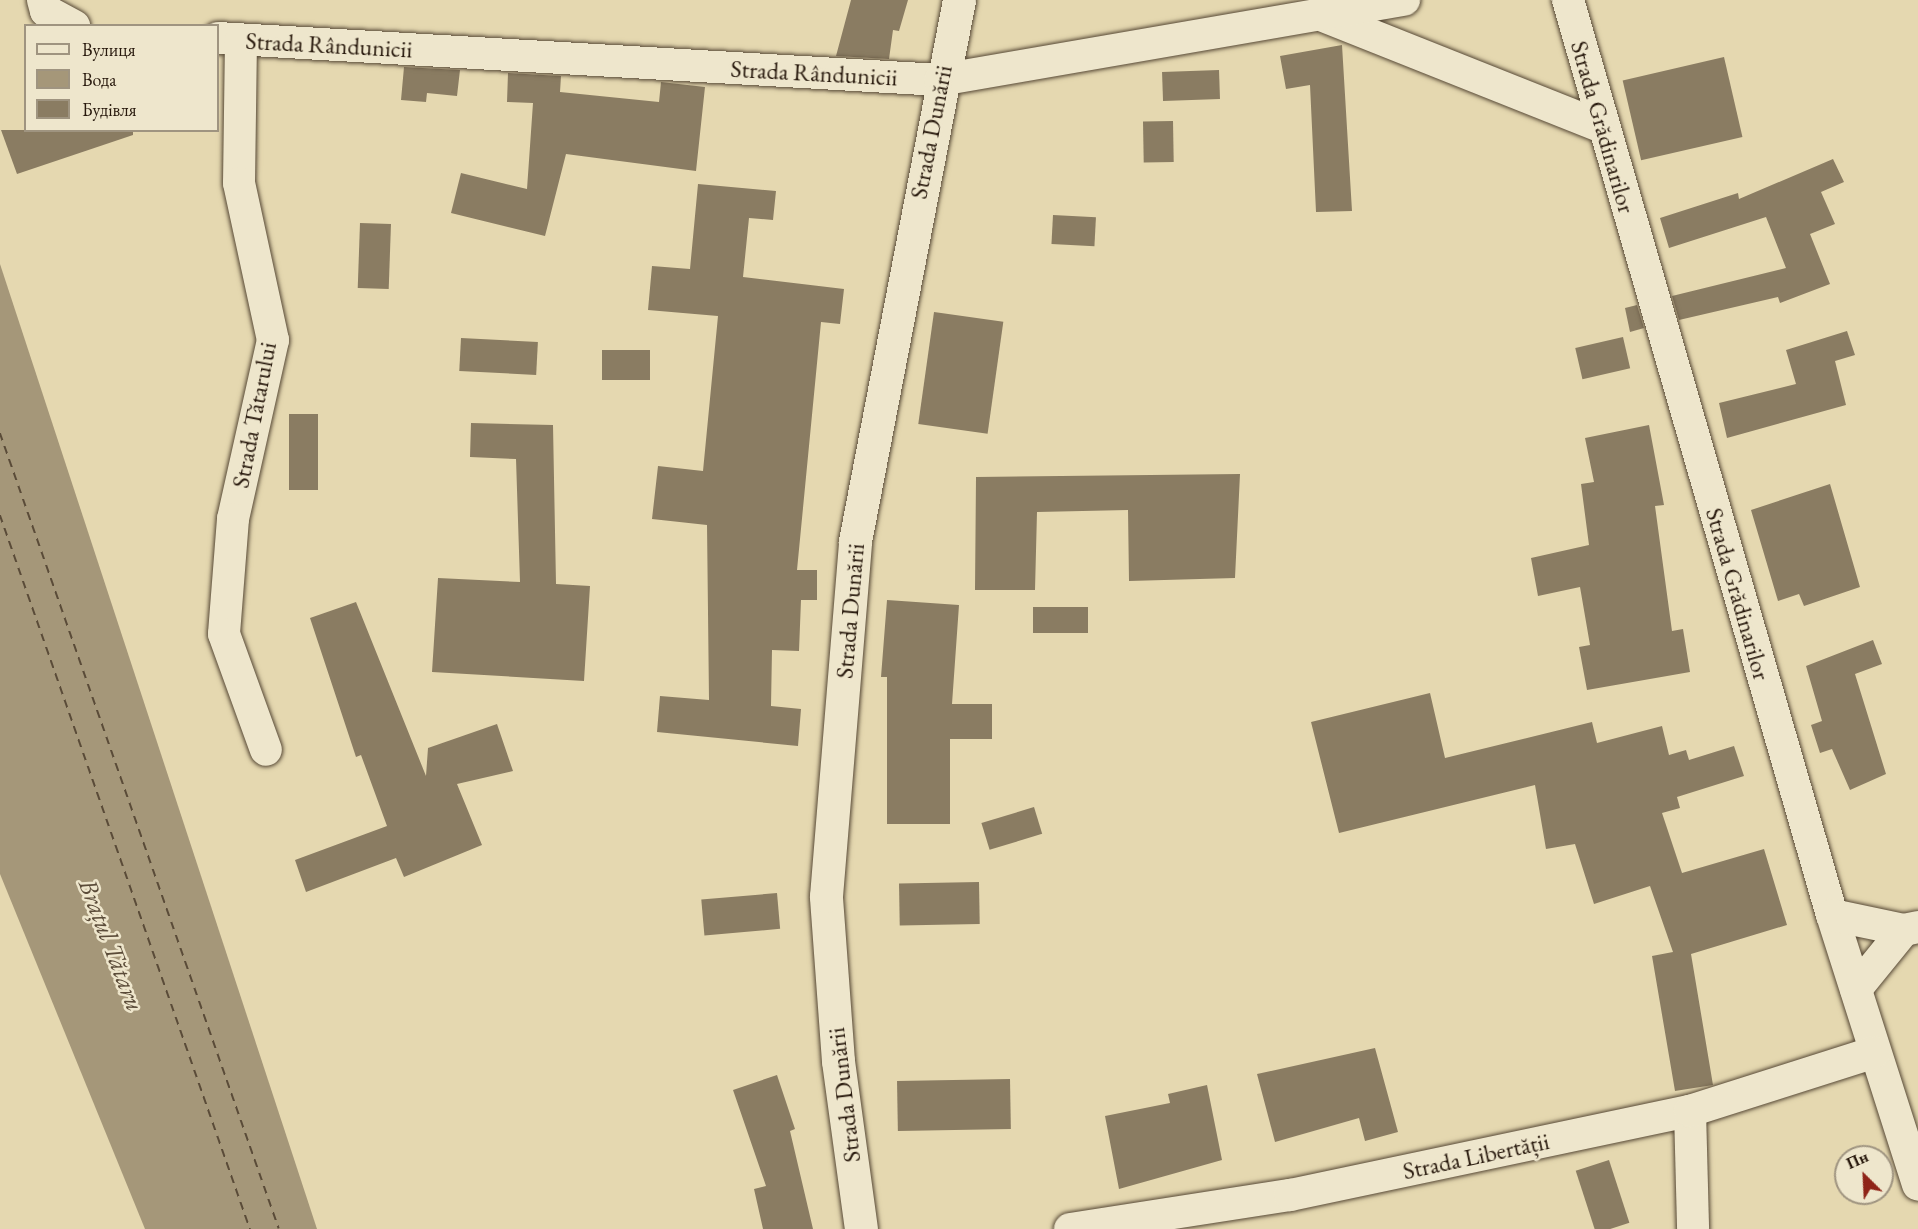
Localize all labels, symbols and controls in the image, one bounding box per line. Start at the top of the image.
legend [24,24,219,132]
street label: Strada Rândunicii [245,26,413,64]
text: Вулиця [82,38,135,61]
street label: Strada Grădinarilor [1565,38,1641,216]
street label: Strada Rândunicii [730,54,898,92]
street label: Strada Dunării [904,63,958,201]
text: Вода [82,68,116,91]
text: Будівля [82,98,137,121]
street label: Strada Tătarului [226,340,282,490]
street label: Strada Grădinarilor [1700,505,1776,683]
street label: Strada Dunării [830,542,870,680]
water label: Brațul Tătaru [72,875,150,1015]
street label: Strada Dunării [821,1026,867,1164]
street label: Strada Libertății [1400,1126,1552,1186]
north arrow [1834,1145,1894,1205]
text: Пн [1843,1146,1872,1174]

